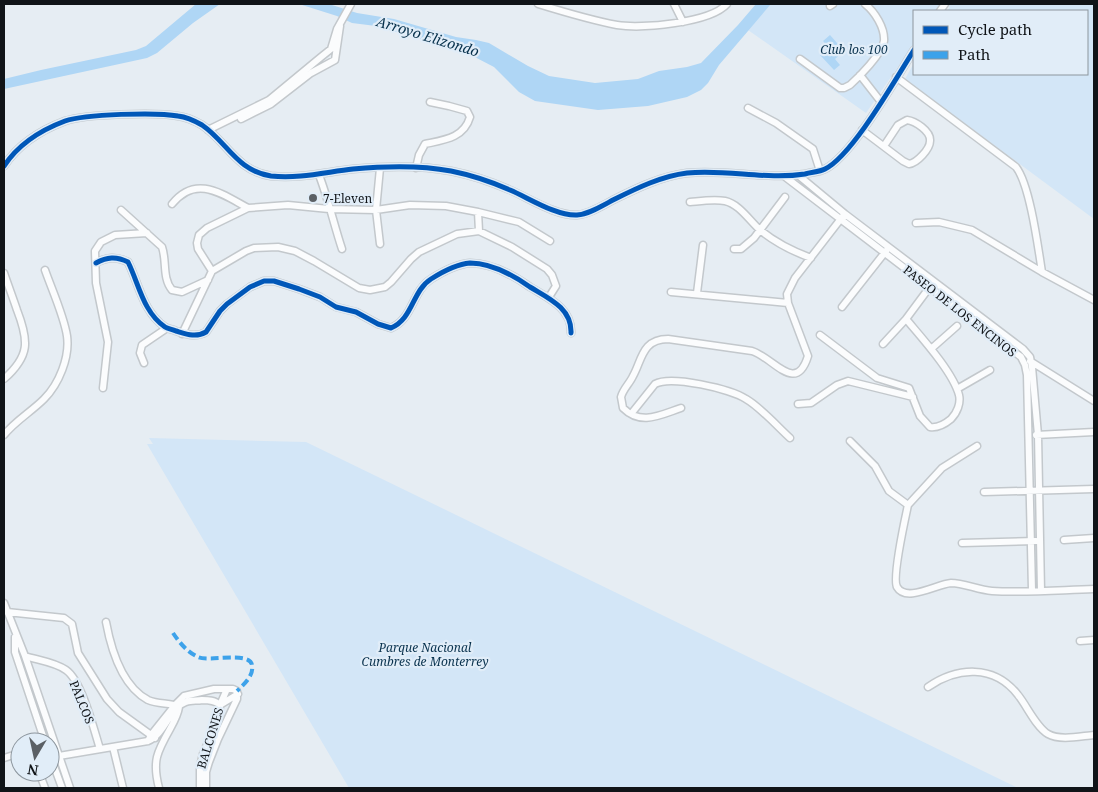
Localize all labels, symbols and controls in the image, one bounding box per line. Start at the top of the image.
legend [913,10,1088,75]
water label: Arroyo Elizondo [373,11,482,61]
text: Cycle path [958,19,1033,39]
park label: Club los 100 [820,41,888,58]
text: Path [958,44,991,64]
place label: 7-Eleven [323,190,372,207]
marker: 7-Eleven [307,192,319,204]
street label: PASEO DE LOS ENCINOS [900,261,1020,361]
park label: Parque Nacional Cumbres de Monterrey [361,639,489,670]
street label: PALCOS [66,678,98,726]
street label: BALCONES [193,705,227,771]
north arrow [10,732,60,782]
text: N [26,760,40,781]

